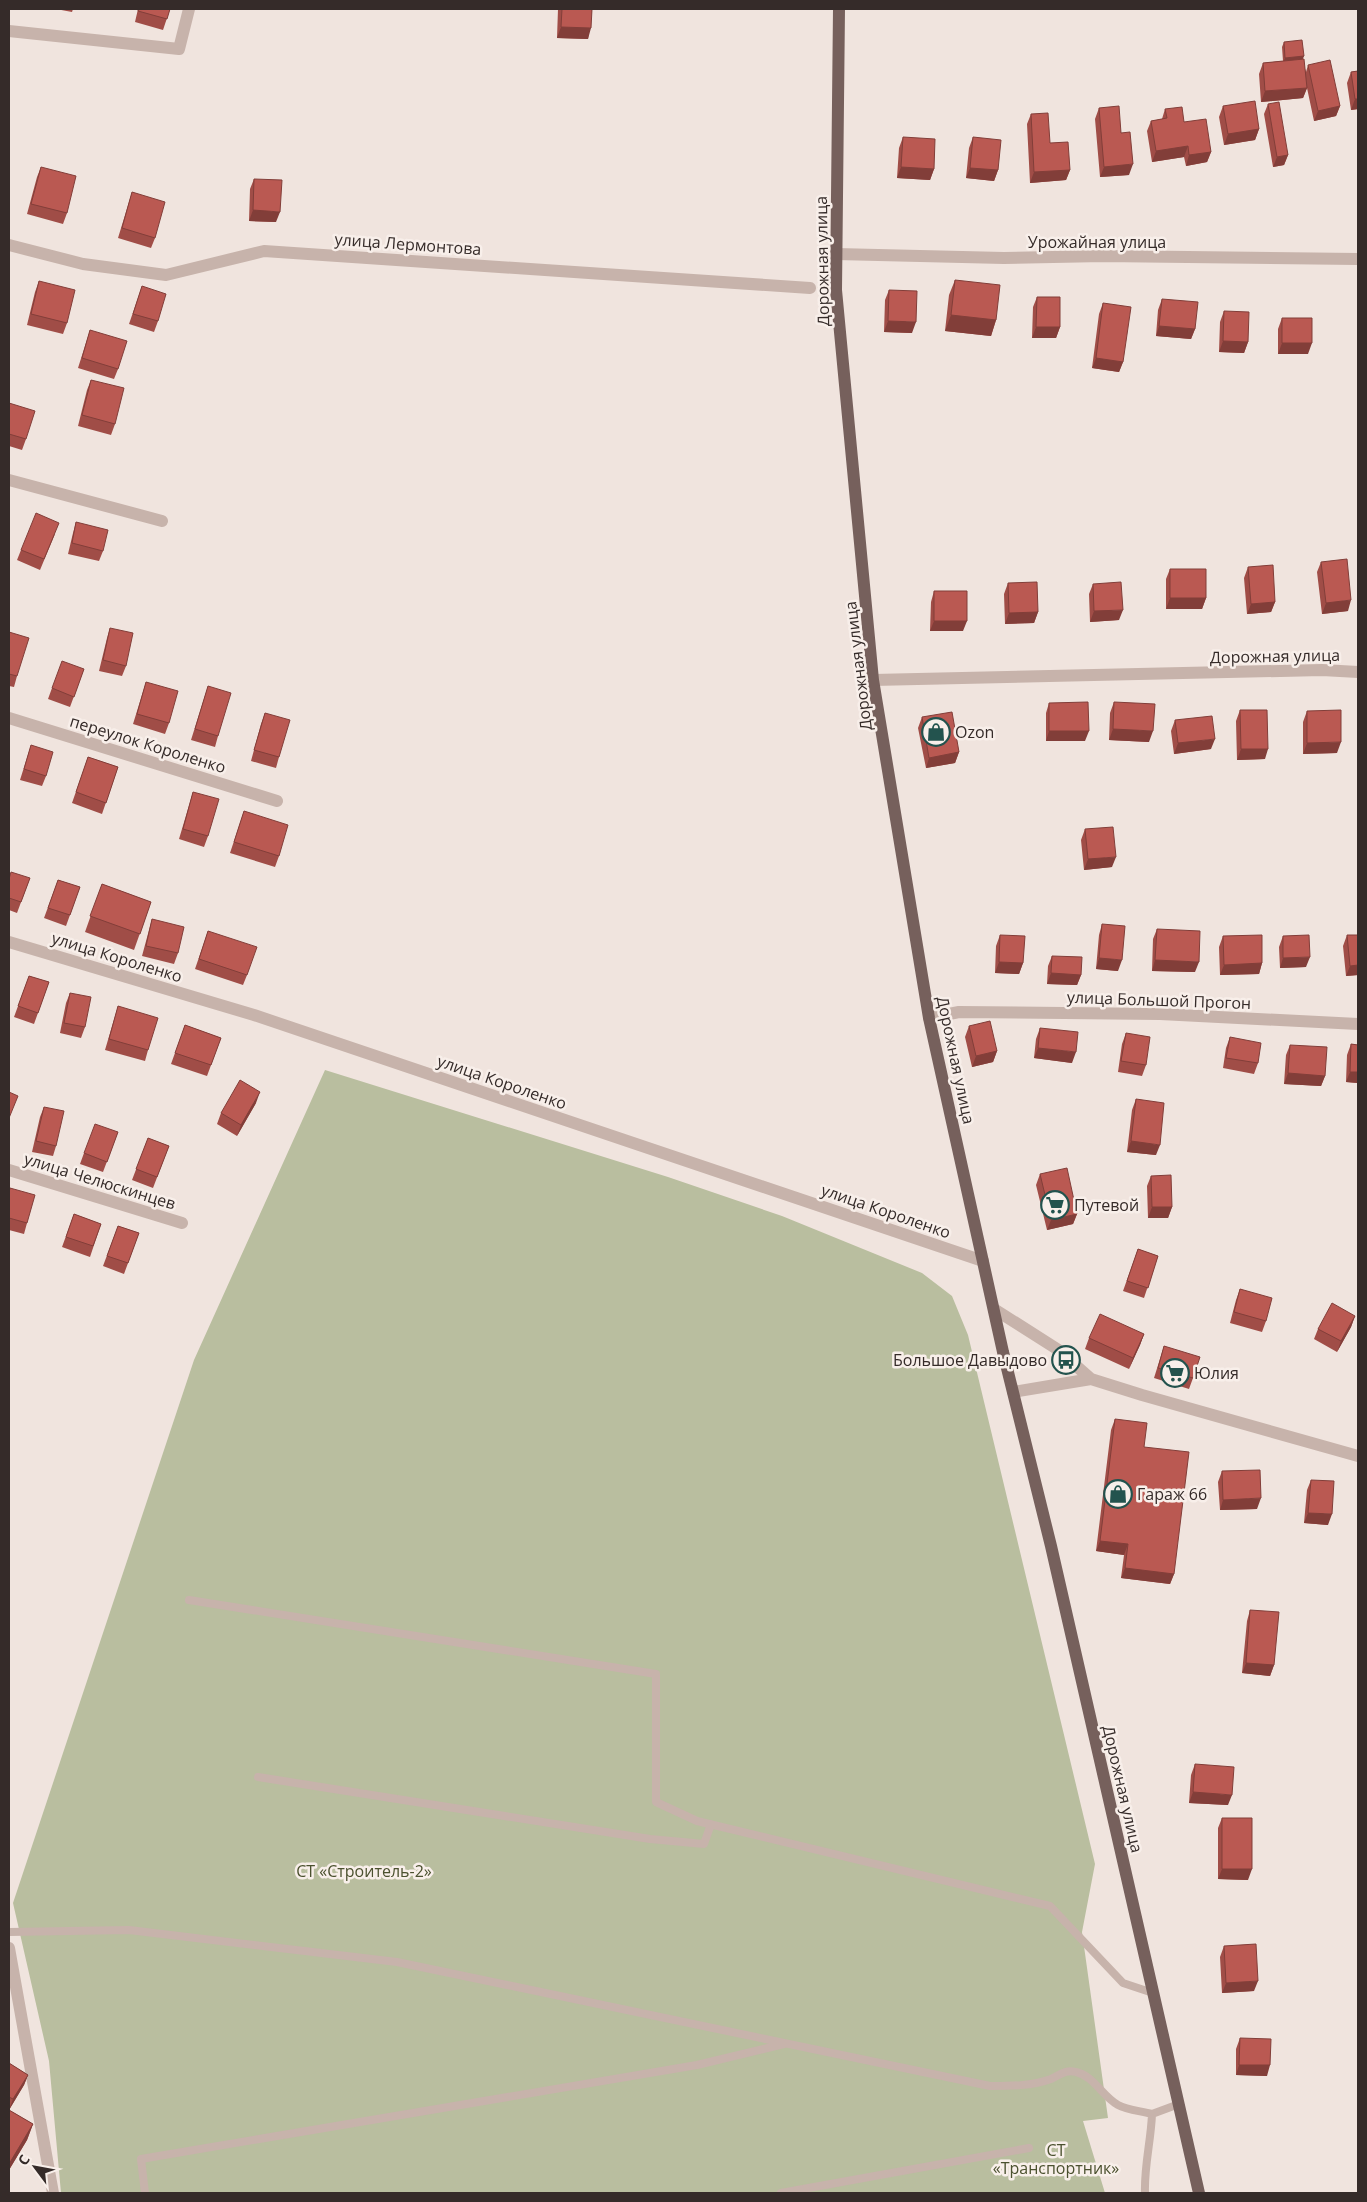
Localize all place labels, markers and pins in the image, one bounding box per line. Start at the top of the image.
shop icon: Ozon [921,717,951,747]
place label: Ozon [955,721,994,743]
supermarket icon: Путевой [1040,1190,1070,1220]
place label: Путевой [1074,1194,1139,1216]
bus stop icon: Большое Давыдово [1051,1345,1081,1375]
place label: Большое Давыдово [893,1349,1047,1371]
supermarket icon: Юлия [1160,1358,1190,1388]
place label: Юлия [1194,1362,1239,1384]
shop icon: Гараж 66 [1103,1479,1133,1509]
place label: Гараж 66 [1137,1483,1207,1505]

